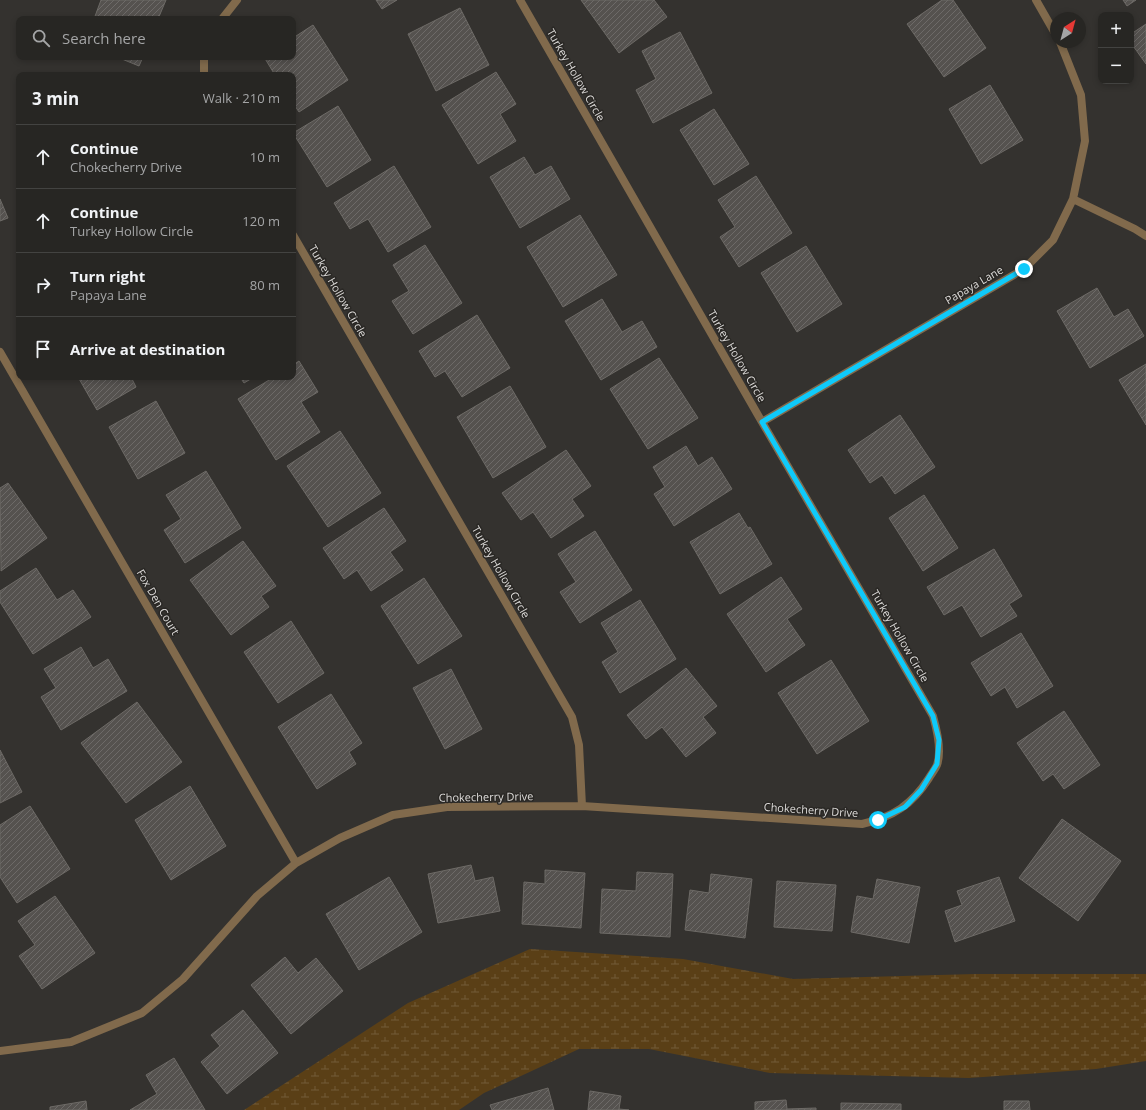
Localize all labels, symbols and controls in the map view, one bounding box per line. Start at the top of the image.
north arrow [1050,12,1086,48]
map controls [1098,12,1134,84]
button: + [1098,12,1134,48]
search box [16,16,296,60]
street label: Turkey Hollow Circle [544,26,609,124]
icon: search [30,27,52,49]
text: Search here [62,28,146,48]
button: − [1098,48,1134,84]
text: 3 min [32,87,79,110]
text: Walk · 210 m [203,89,280,107]
text: Continue [70,138,138,158]
icon: ahead [32,146,54,168]
text: 10 m [250,148,280,166]
text: Chokecherry Drive [70,158,182,176]
text: Continue [70,202,138,222]
icon: ahead [32,210,54,232]
text: 120 m [242,212,280,230]
text: Turkey Hollow Circle [70,222,193,240]
street label: Turkey Hollow Circle [306,242,371,340]
route end [1015,260,1033,278]
street label: Papaya Lane [942,262,1006,307]
text: Turn right [70,266,145,286]
icon: right [32,274,54,296]
text: 80 m [250,276,280,294]
text: Papaya Lane [70,286,147,304]
street label: Turkey Hollow Circle [705,307,770,405]
icon: arrive [32,338,54,360]
text: Arrive at destination [70,339,225,359]
street label: Turkey Hollow Circle [469,523,534,621]
street label: Fox Den Court [134,566,183,637]
street label: Turkey Hollow Circle [868,587,933,685]
street label: Chokecherry Drive [439,788,533,805]
street label: Chokecherry Drive [763,799,859,820]
route start [869,811,887,829]

